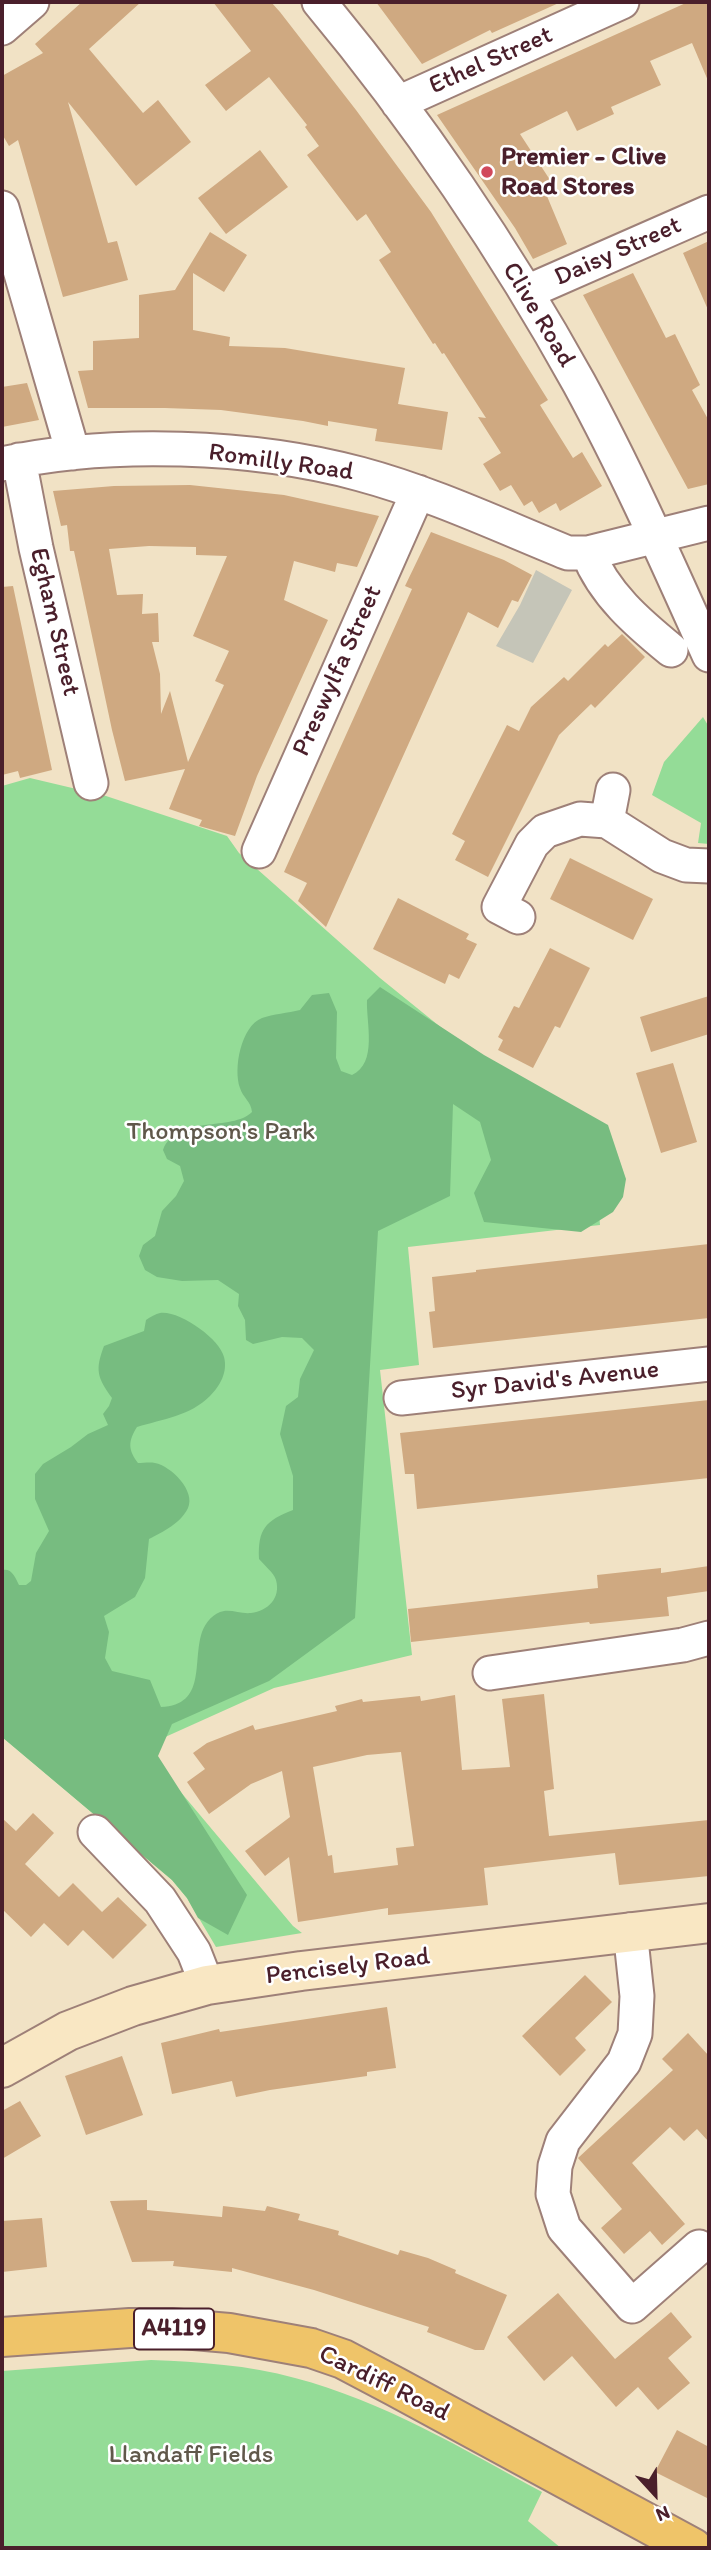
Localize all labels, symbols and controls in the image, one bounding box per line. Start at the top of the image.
street label: Ethel Street [424,20,558,102]
place label: Premier - Clive Road Stores [501,141,666,202]
marker: Premier - Clive Road Stores [479,164,495,180]
street label: Daisy Street [550,210,686,294]
street label: Clive Road [495,257,581,373]
street label: Romilly Road [206,437,356,489]
street label: Egham Street [22,545,86,699]
street label: Preswylfa Street [286,581,390,761]
park label: Thompson's Park [127,1116,315,1148]
street label: Syr David's Avenue [449,1355,661,1407]
street label: Pencisely Road [264,1941,432,1993]
road number: A4119 [134,2308,214,2350]
street label: Cardiff Road [313,2339,455,2429]
park label: Llandaff Fields [109,2439,273,2471]
north arrow [620,2459,690,2529]
text: N [653,2501,673,2527]

